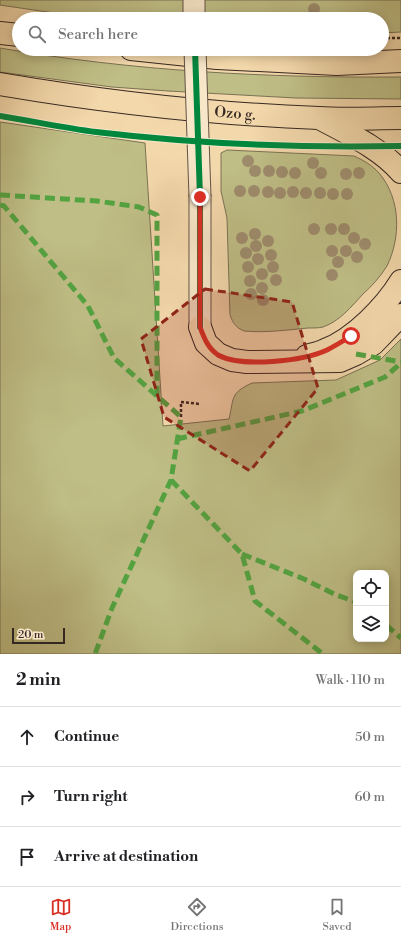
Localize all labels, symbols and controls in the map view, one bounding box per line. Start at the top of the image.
search box [12,12,389,56]
icon: search [26,23,48,45]
text: Search here [58,25,138,44]
street label: Ozo g. [214,102,256,124]
route end [191,188,209,206]
route start [342,327,360,345]
map controls [353,570,389,642]
button: locate [353,570,389,606]
button: layers [353,606,389,642]
scale bar [12,626,65,645]
text: 20 m [18,628,43,642]
text: 2 min [16,669,61,691]
text: Walk · 110 m [315,672,385,688]
icon: ahead [16,726,38,748]
text: Continue [54,727,119,746]
text: 50 m [355,729,385,745]
icon: right [16,786,38,808]
text: Turn right [54,787,128,806]
text: 60 m [354,789,385,805]
icon: arrive [16,846,38,868]
text: Arrive at destination [54,847,198,866]
tab: Map [50,896,72,934]
tab: Directions [171,896,224,934]
tab: Saved [323,896,351,934]

